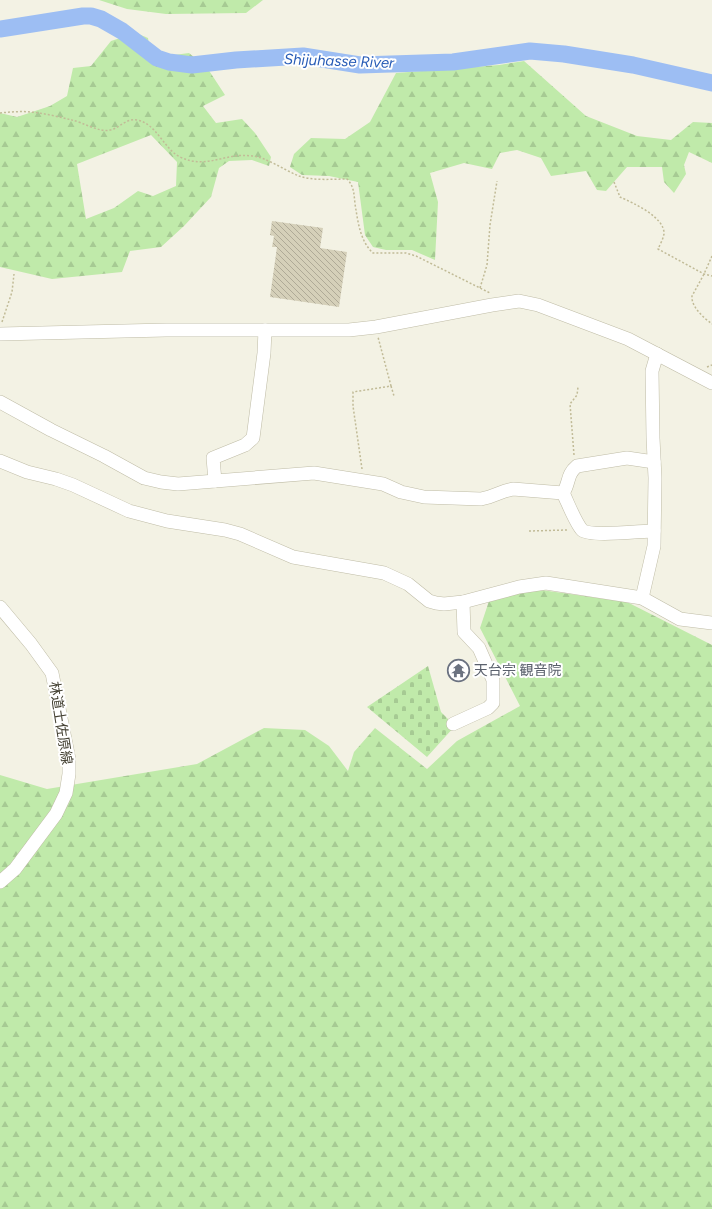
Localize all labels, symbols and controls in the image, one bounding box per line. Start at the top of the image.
water label: Shijuhasse River [284,50,395,72]
temple icon: 天台宗 観音院 [446,657,472,683]
place label: 天台宗 観音院 [474,662,561,679]
street label: 林道土佐原線 [46,680,75,766]

